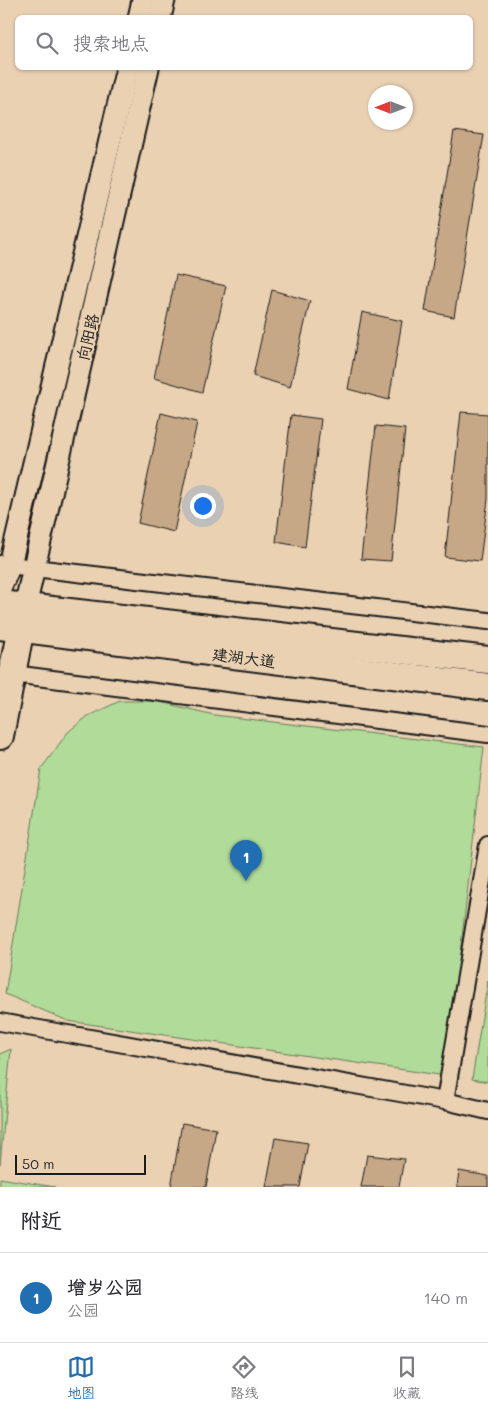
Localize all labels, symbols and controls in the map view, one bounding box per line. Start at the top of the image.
search box [15,15,473,70]
icon: search [33,29,61,57]
text: 搜索地点 [73,30,149,55]
north arrow [368,85,413,130]
street label: 向阳路 [71,311,103,363]
your location [190,493,216,519]
street label: 建湖大道 [211,643,277,671]
pin: 1 [230,840,262,881]
scale bar [15,1152,146,1175]
text: 50 m [22,1154,54,1173]
text: 附近 [20,1206,62,1233]
text: 增岁公园 [67,1274,143,1299]
text: 1 [32,1287,40,1308]
text: 140 m [424,1287,468,1308]
text: 公园 [67,1299,99,1320]
tab: 地图 [67,1353,95,1402]
tab: 路线 [230,1353,258,1402]
tab: 收藏 [393,1353,421,1402]

